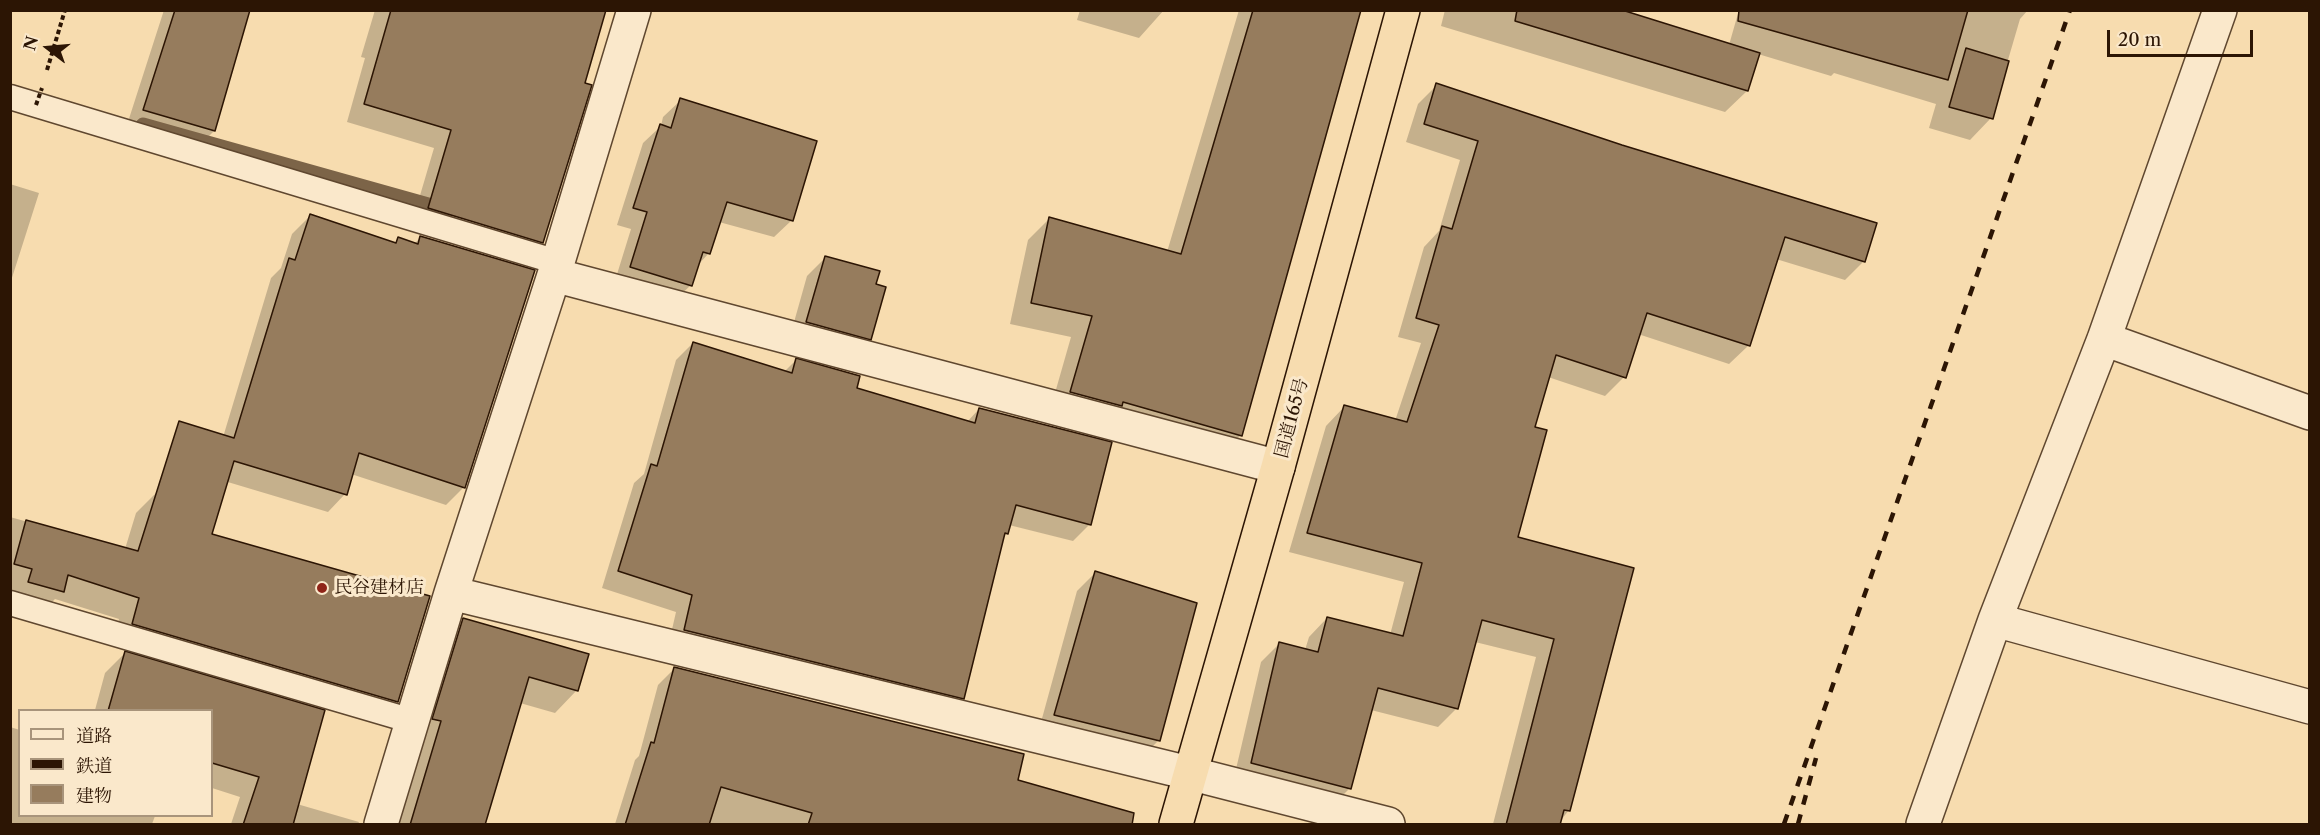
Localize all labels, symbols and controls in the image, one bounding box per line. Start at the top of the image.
north arrow [18,18,78,78]
scale bar [2110,18,2256,56]
text: 20 m [2118,29,2161,51]
text: N [19,34,42,52]
street label: 国道165号 [1271,376,1313,460]
place label: 民谷建材店 [334,577,424,599]
marker: 民谷建材店 [315,581,329,595]
legend [18,709,213,817]
text: 道路 [76,725,112,747]
text: 鉄道 [76,755,112,777]
text: 建物 [76,785,112,807]

